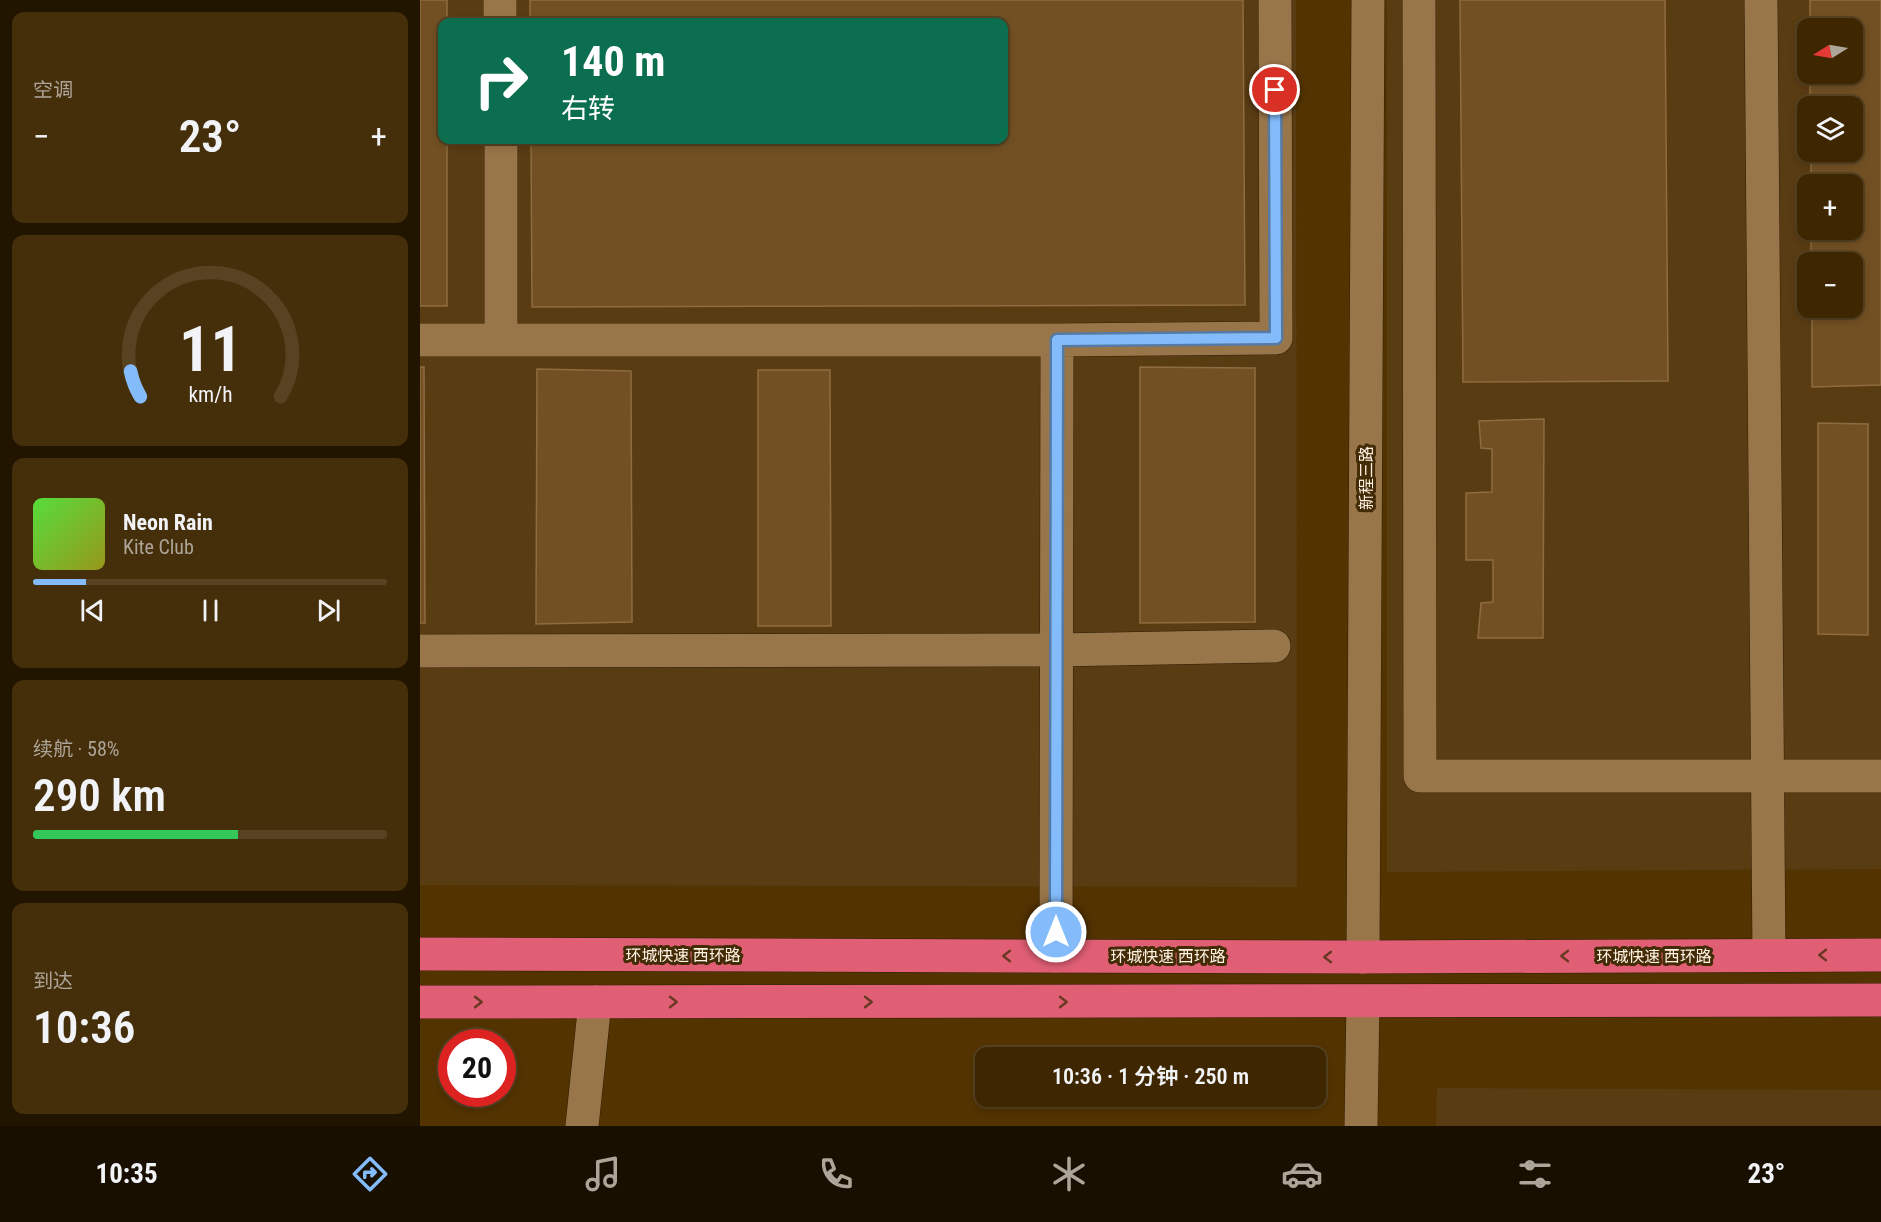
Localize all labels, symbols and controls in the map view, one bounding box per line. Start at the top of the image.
north arrow [1797,18,1863,84]
map controls [1797,18,1863,318]
text: 140 m [561,37,666,86]
icon: right [462,42,540,120]
pin [1249,64,1300,115]
icon: arrive [1258,73,1291,106]
text: 空调 [33,78,73,102]
text: 右转 [561,93,615,125]
button: layers [1797,96,1863,162]
text: 23° [179,110,241,163]
text: − [33,117,50,156]
text: + [371,117,387,156]
button: + [1797,174,1863,240]
button: − [1797,252,1863,318]
text: 11 [178,313,242,386]
text: km/h [188,383,232,408]
street label: 新程三路 [1357,446,1376,510]
text: Neon Rain [123,510,213,535]
text: Kite Club [123,535,194,559]
icon: previous [76,594,109,627]
icon: pause [194,594,227,627]
icon: next [312,594,345,627]
text: 续航 · 58% [33,737,119,761]
text: 290 km [33,769,166,822]
position arrow [1024,900,1088,964]
street label: 环城快速 西环路 [625,946,741,965]
street label: 环城快速 西环路 [1110,947,1226,966]
street label: 环城快速 西环路 [1596,947,1712,966]
one-way arrow [1818,949,1827,961]
one-way arrow [1002,950,1011,962]
one-way arrow [1323,950,1332,963]
one-way arrow [1560,950,1569,962]
text: 到达 [33,969,73,993]
one-way arrow [474,996,483,1008]
one-way arrow [669,996,678,1008]
one-way arrow [864,996,873,1008]
one-way arrow [1059,996,1068,1008]
text: 10:36 [33,1001,135,1054]
speed limit sign: 20 [438,1029,516,1107]
text: 10:36 · 1 分钟 · 250 m [1052,1064,1249,1089]
icon: directions [349,1153,391,1195]
icon: music [582,1153,624,1195]
icon: phone [815,1153,857,1195]
icon: climate [1048,1153,1090,1195]
icon: car [1281,1153,1323,1195]
icon: filters [1514,1153,1556,1195]
text: 10:35 [96,1158,158,1190]
text: 23° [1748,1158,1785,1190]

